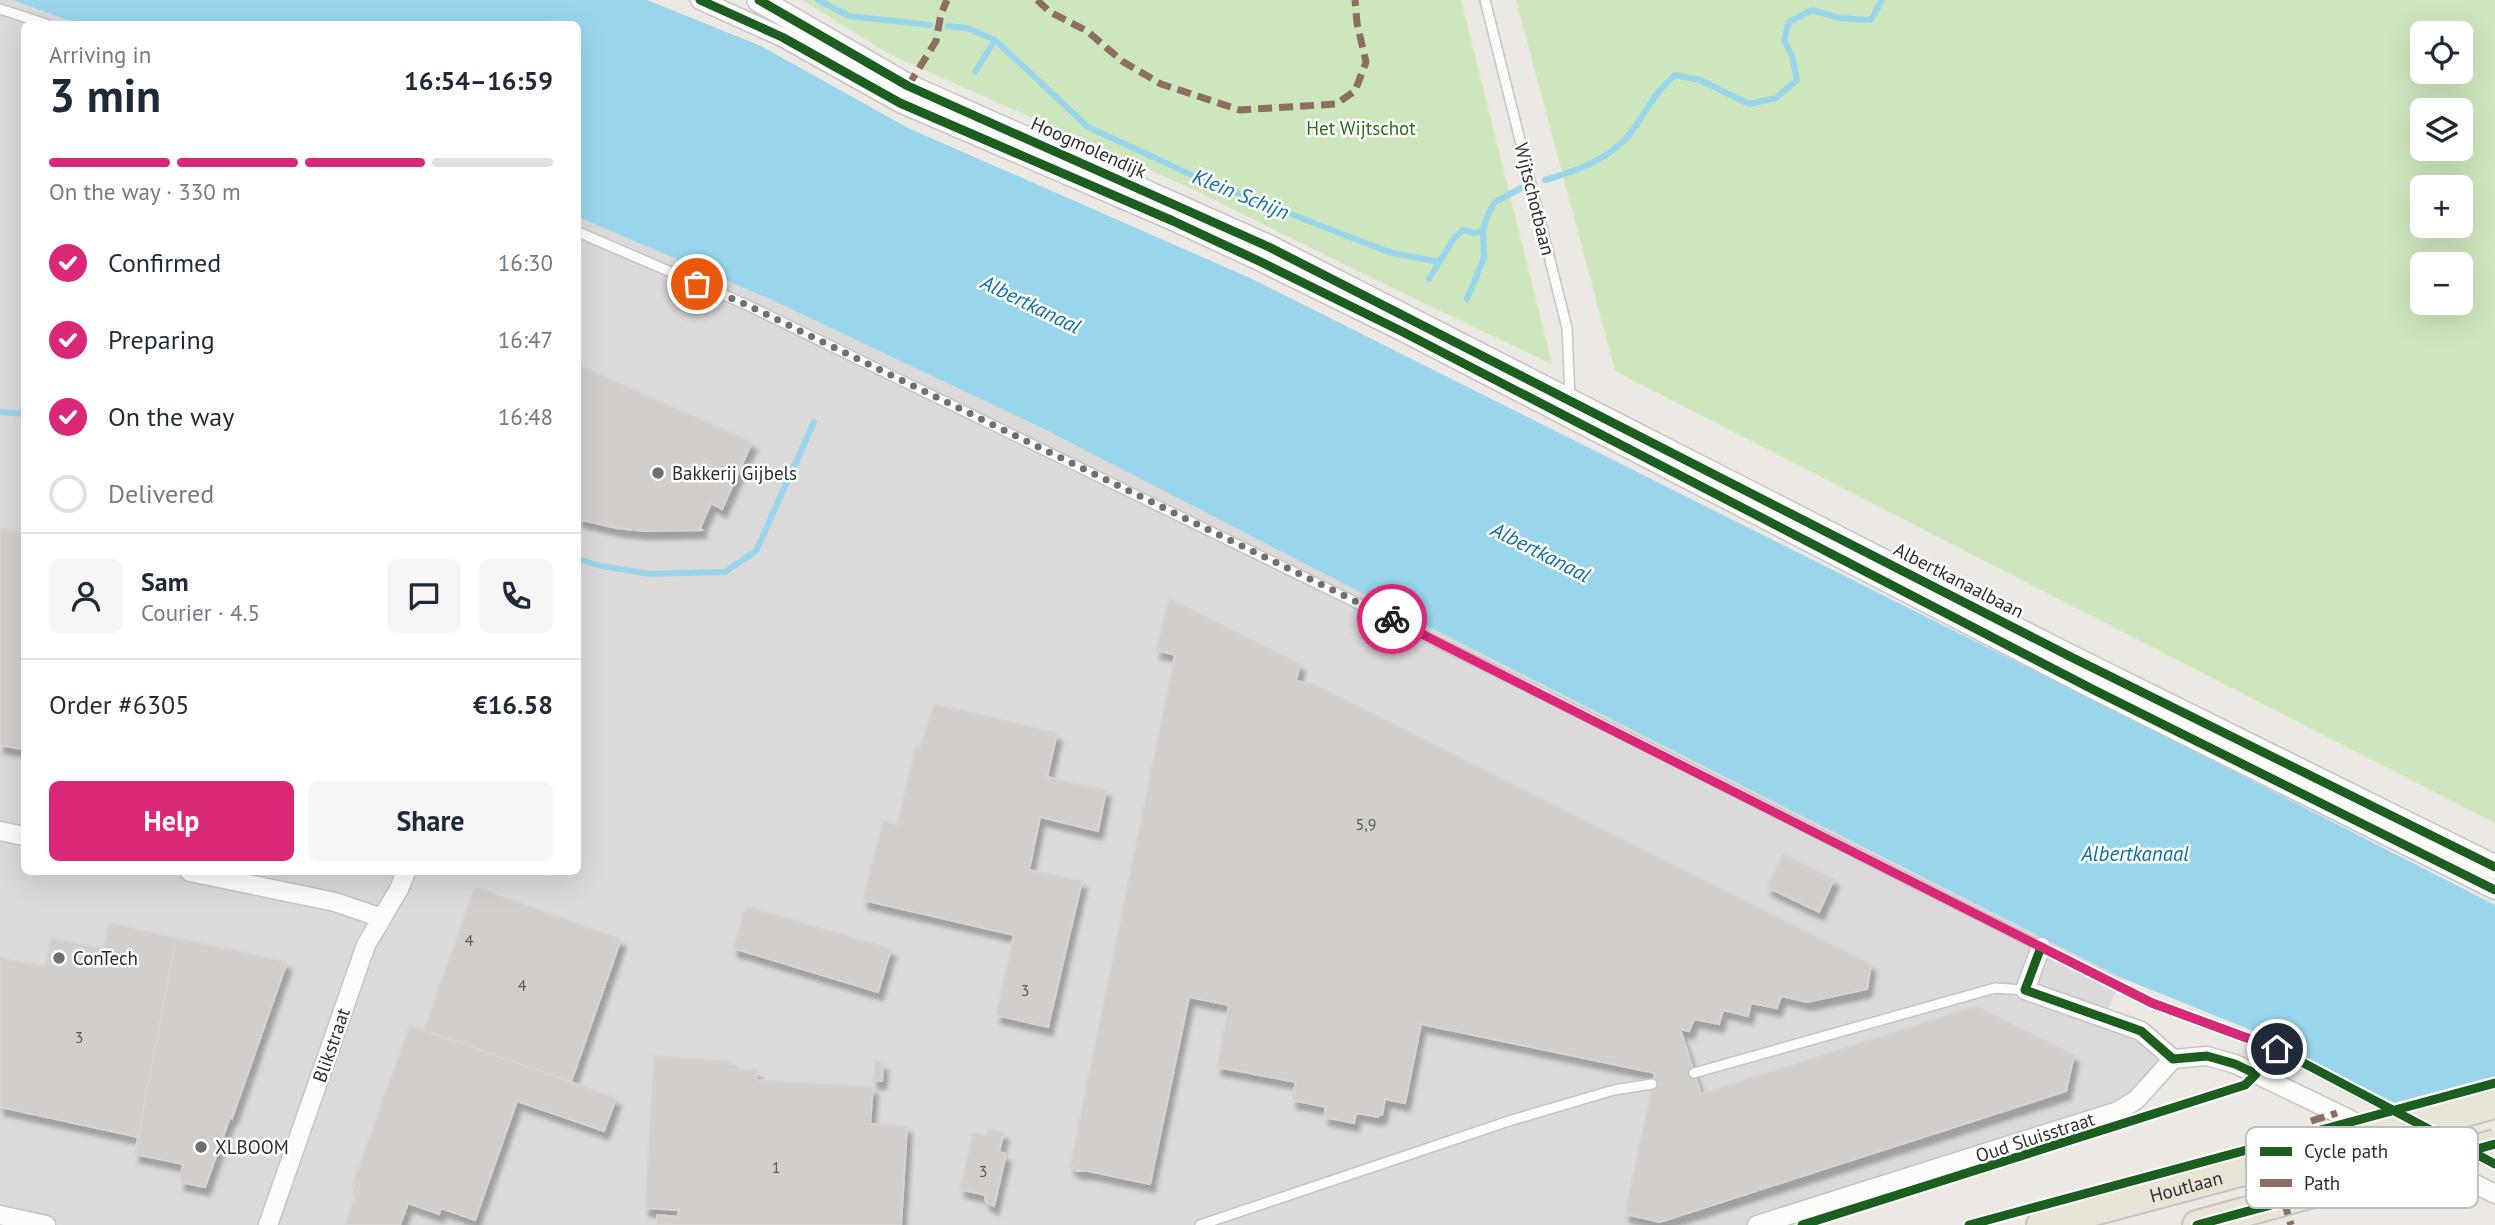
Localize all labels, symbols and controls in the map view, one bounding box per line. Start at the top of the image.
map controls [2410,21,2473,315]
button: locate [2410,21,2473,84]
text: Arriving in [49,40,151,69]
text: 16:54–16:59 [404,64,553,97]
text: 3 min [49,65,161,125]
button: layers [2410,98,2473,161]
street label: Hoogmolendijk [1027,111,1151,183]
park label: Het Wijtschot [1306,116,1416,140]
street label: Wijtschotbaan [1509,140,1561,258]
water label: Klein Schijn [1189,162,1293,226]
button: + [2410,175,2473,238]
text: On the way · 330 m [49,177,241,206]
icon: check [49,244,87,282]
text: Confirmed [108,246,221,279]
text: 16:30 [498,248,553,277]
button: − [2410,252,2473,315]
pin [667,254,727,314]
icon: bag [678,265,716,303]
water label: Albertkanaal [976,268,1086,340]
icon: check [49,321,87,359]
text: Preparing [108,323,215,356]
text: 16:47 [498,325,553,354]
icon: check [49,398,87,436]
text: On the way [108,400,234,433]
text: 16:48 [498,402,553,431]
place label: Bakkerij Gijbels [672,461,797,485]
marker: Bakkerij Gijbels [650,465,666,481]
text: Delivered [108,477,214,510]
water label: Albertkanaal [1486,515,1595,589]
street label: Albertkanaalbaan [1890,537,2028,623]
button: person [49,559,123,633]
button: chat [387,559,461,633]
button: phone [479,559,553,633]
text: Sam [141,565,189,598]
courier [1357,584,1427,654]
text: Courier · 4.5 [141,598,260,627]
icon: bike [1373,600,1411,638]
text: Order #6305 [49,688,189,721]
text: €16.58 [473,688,553,721]
button: Help [49,781,294,861]
button: Share [308,781,553,861]
house number: 5,9 [1355,814,1377,834]
water label: Albertkanaal [2080,840,2189,867]
house number: 4 [465,930,474,950]
place label: ConTech [73,946,138,970]
marker: ConTech [51,950,67,966]
house number: 4 [518,975,527,995]
house number: 3 [1021,980,1029,1000]
street label: Blikstraat [307,1004,355,1085]
pin [2247,1019,2307,1079]
house number: 3 [75,1027,83,1047]
icon: home [2258,1030,2296,1068]
street label: Oud Sluisstraat [1972,1106,2098,1168]
legend [2246,1127,2478,1208]
place label: XLBOOM [215,1135,289,1159]
marker: XLBOOM [193,1139,209,1155]
text: Cycle path [2304,1139,2388,1163]
house number: 1 [772,1157,780,1177]
house number: 3 [979,1161,987,1181]
street label: Houtlaan [2147,1165,2225,1208]
text: Path [2304,1171,2340,1195]

